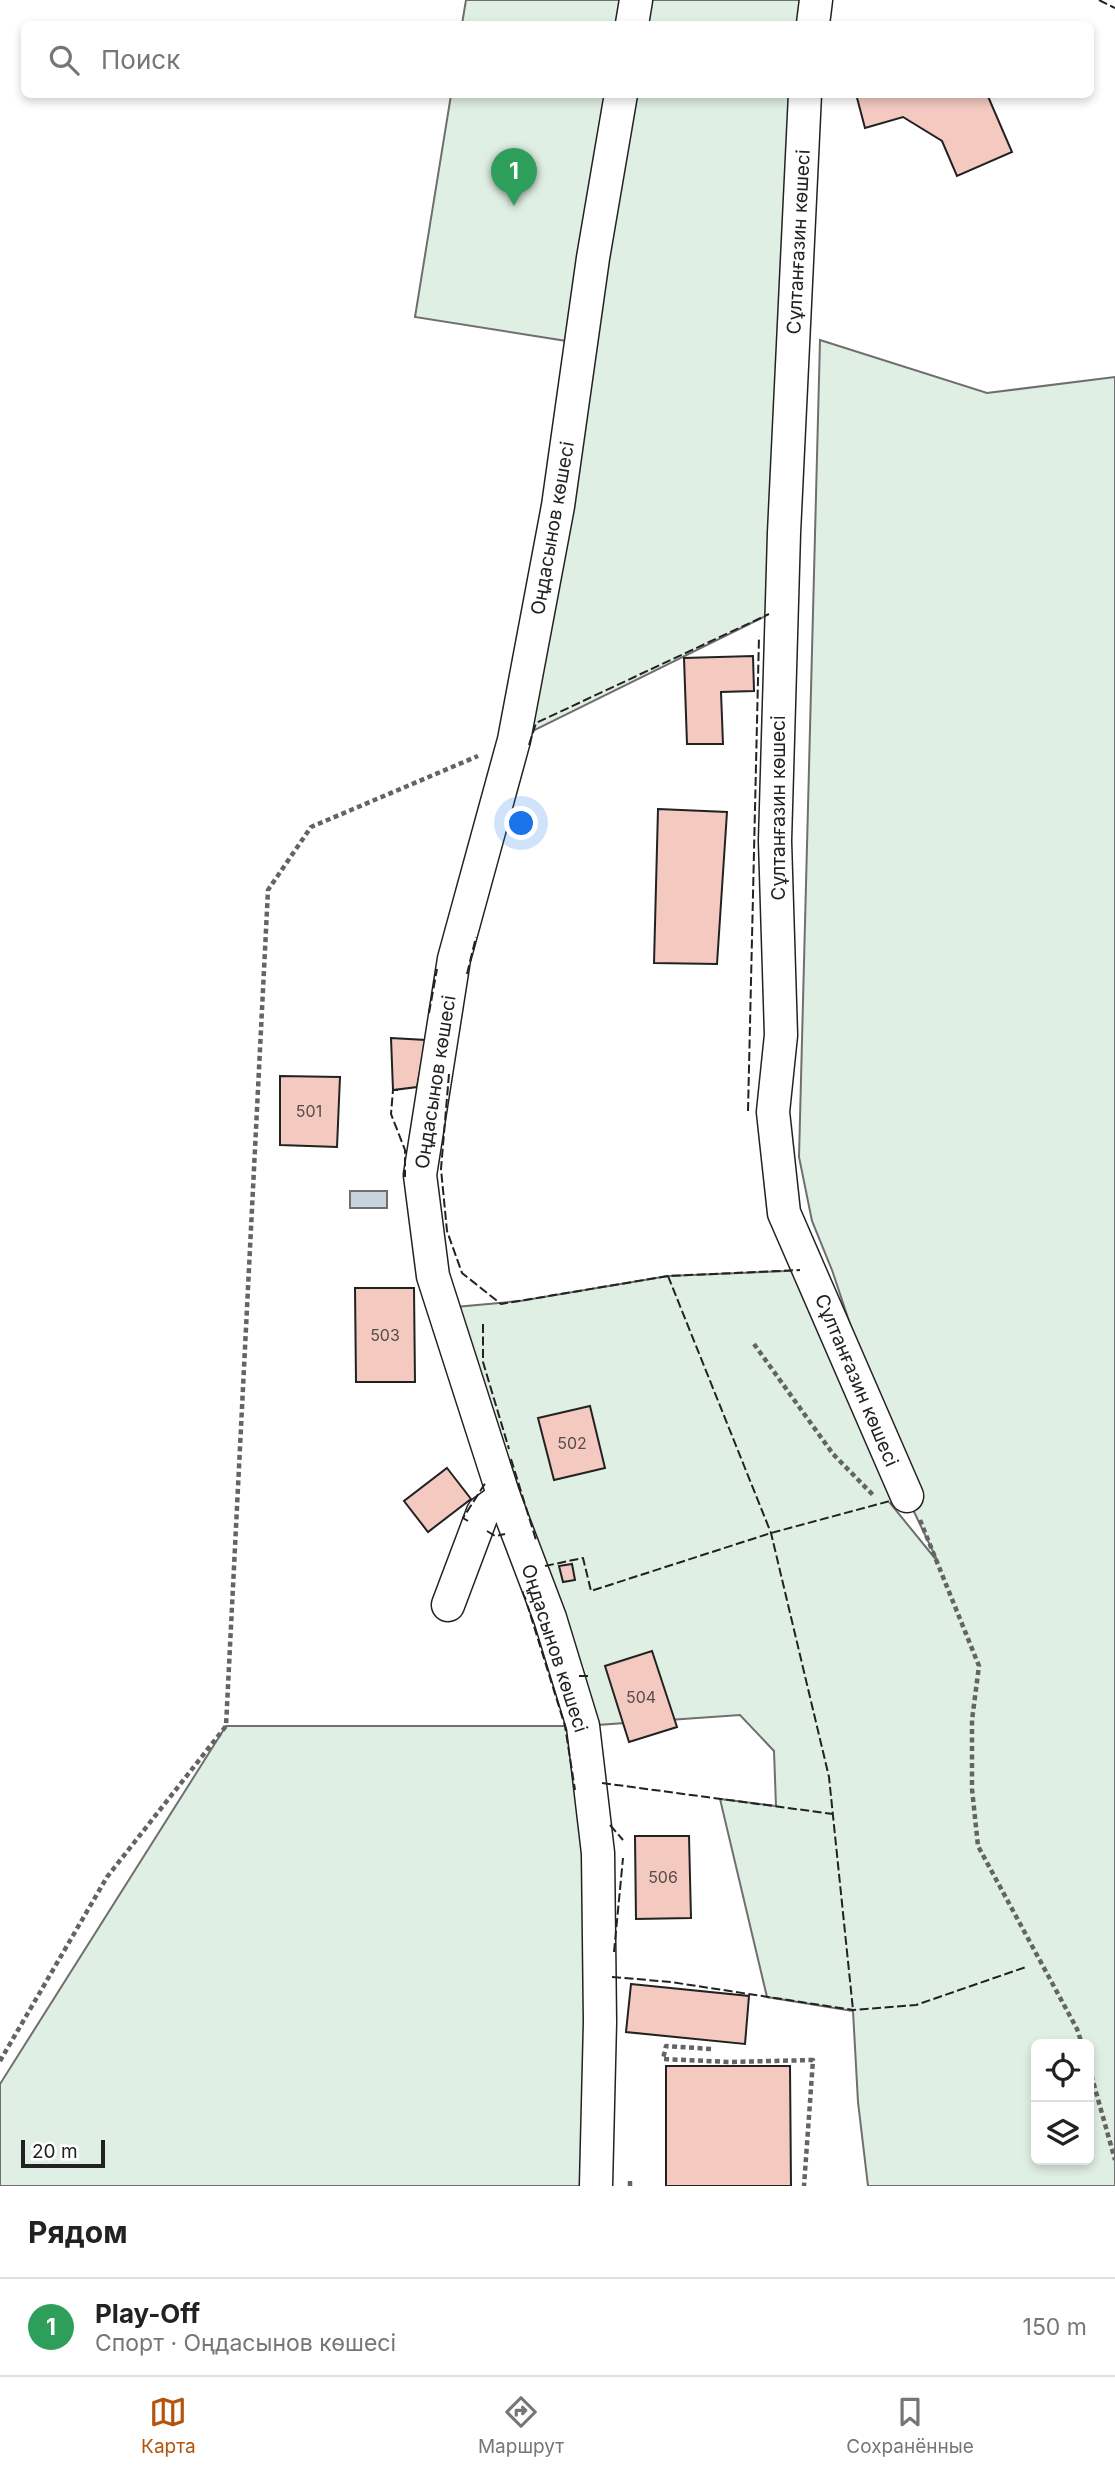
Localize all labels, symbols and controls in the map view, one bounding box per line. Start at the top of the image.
search box [21,21,1094,98]
icon: search [45,41,83,79]
text: Поиск [101,44,180,75]
pin: 1 [491,148,537,206]
street label: Сұлтанғазин көшесі [782,149,815,335]
street label: Оңдасынов көшесі [526,440,579,617]
street label: Сұлтанғазин көшесі [767,716,790,900]
your location [504,806,538,840]
street label: Оңдасынов көшесі [410,994,461,1171]
house number: 501 [296,1101,322,1121]
street label: Сұлтанғазин көшесі [810,1291,903,1470]
house number: 503 [370,1325,400,1345]
house number: 502 [557,1433,587,1453]
street label: Оңдасынов көшесі [516,1561,593,1735]
house number: 504 [626,1687,656,1707]
house number: 506 [648,1867,678,1887]
map controls [1031,2039,1094,2165]
button: locate [1031,2039,1094,2102]
button: layers [1031,2102,1094,2165]
scale bar [21,2137,105,2169]
text: 20 m [32,2140,78,2163]
text: Рядом [28,2214,128,2250]
text: Play-Off [95,2298,200,2329]
text: 1 [46,2313,56,2341]
text: 150 m [1023,2313,1087,2341]
text: Спорт · Оңдасынов көшесі [95,2329,396,2357]
tab: Карта [141,2393,196,2458]
tab: Маршрут [478,2393,564,2458]
tab: Сохранённые [846,2393,974,2458]

